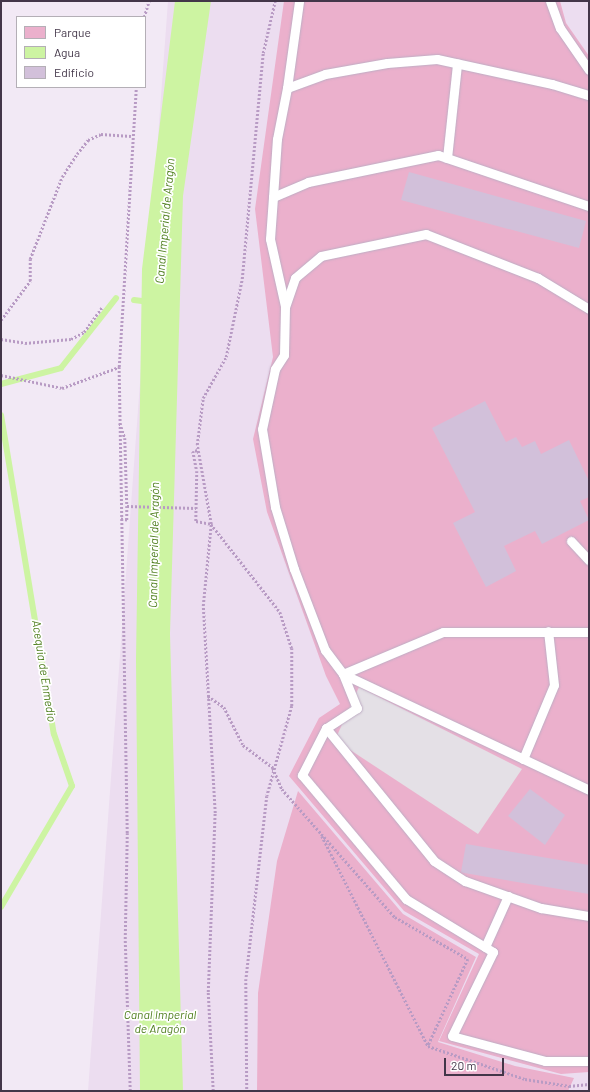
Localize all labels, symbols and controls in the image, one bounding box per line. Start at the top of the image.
legend [16,16,146,88]
text: Parque [54,25,91,39]
text: Agua [54,45,80,59]
text: Edificio [54,65,94,79]
water label: Canal Imperial de Aragón [152,158,178,284]
water label: Canal Imperial de Aragón [146,482,162,608]
water label: Acequia de Enmedio [29,619,59,723]
water label: Canal Imperial de Aragón [124,1008,196,1036]
scale bar [446,1050,506,1076]
text: 20 m [451,1058,477,1072]

